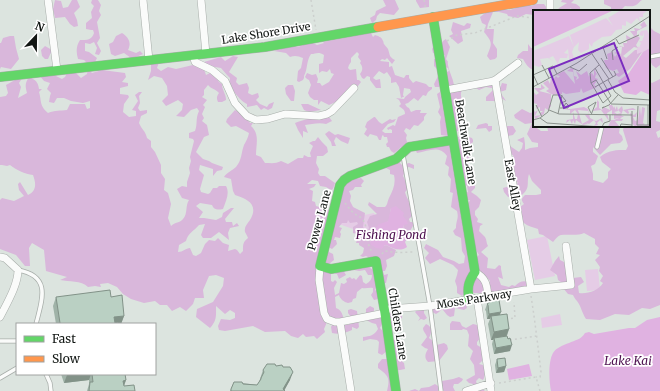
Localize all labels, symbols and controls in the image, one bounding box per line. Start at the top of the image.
inset map [533,10,650,127]
north arrow [16,16,56,56]
text: N [33,19,47,35]
street label: Lake Shore Drive [221,19,312,47]
street label: Beachwalk Lane [452,98,480,186]
street label: East Alley [502,158,525,213]
street label: Power Lane [304,188,334,252]
water label: Fishing Pond [355,227,426,242]
street label: Moss Parkway [435,286,513,312]
street label: Childers Lane [385,287,411,361]
legend [16,323,156,375]
text: Fast [52,331,76,346]
text: Slow [52,351,81,366]
water label: Lake Kai [604,353,652,368]

